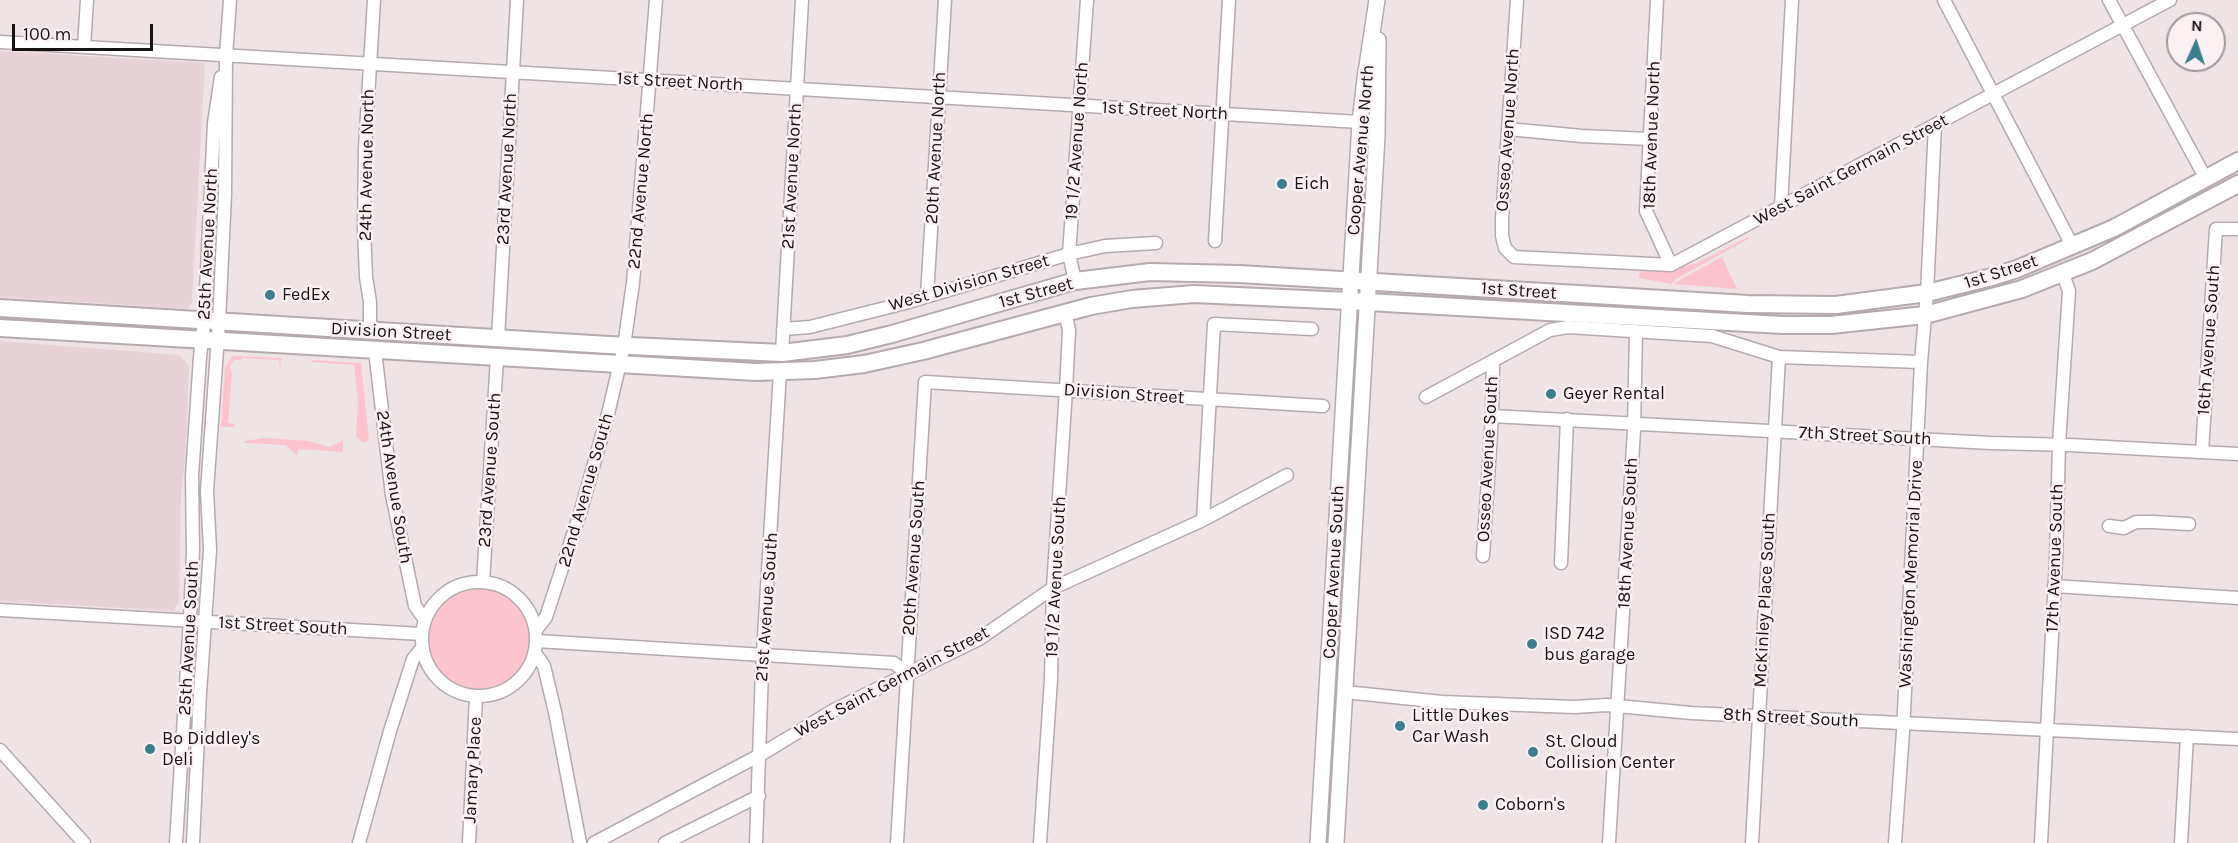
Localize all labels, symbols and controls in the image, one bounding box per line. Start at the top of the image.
scale bar [15,12,156,50]
north arrow [2166,12,2226,72]
text: N [2191,16,2203,35]
text: 100 m [23,23,71,45]
street label: Osseo Avenue North [1492,48,1524,212]
street label: 18th Avenue North [1639,60,1665,210]
street label: 19 1/2 Avenue North [1061,61,1093,221]
street label: Cooper Avenue North [1343,64,1379,236]
street label: 1st Street North [616,68,744,96]
street label: 20th Avenue North [921,71,951,225]
street label: 24th Avenue North [355,89,379,241]
street label: 23rd Avenue North [492,92,522,246]
street label: 1st Street North [1101,97,1229,125]
street label: 21st Avenue North [777,102,807,250]
street label: West Saint Germain Street [1750,109,1952,231]
street label: 22nd Avenue North [623,112,659,270]
street label: 25th Avenue North [193,167,223,321]
place label: Eich [1294,173,1330,195]
marker: Eich [1275,177,1289,191]
street label: West Division Street [886,250,1052,316]
street label: 1st Street [1962,250,2040,294]
street label: 16th Avenue South [2193,264,2225,416]
street label: 1st Street [997,273,1075,313]
street label: 1st Street [1480,278,1558,304]
place label: FedEx [282,284,330,306]
marker: FedEx [263,288,277,302]
street label: Division Street [330,318,452,346]
street label: Osseo Avenue South [1473,375,1503,543]
street label: Division Street [1063,379,1185,409]
place label: Geyer Rental [1563,383,1665,405]
marker: Geyer Rental [1544,387,1558,401]
street label: 23rd Avenue South [474,392,506,548]
street label: 24th Avenue South [371,409,417,565]
street label: 22nd Avenue South [554,410,618,570]
street label: 7th Street South [1798,422,1932,450]
street label: 18th Avenue South [1613,457,1643,609]
street label: Washington Memorial Drive [1894,460,1928,688]
street label: 20th Avenue South [898,480,930,636]
street label: 17th Avenue South [2042,483,2068,633]
street label: Cooper Avenue South [1319,485,1349,659]
street label: 19 1/2 Avenue South [1041,496,1071,658]
street label: McKinley Place South [1750,512,1780,688]
street label: 21st Avenue South [751,532,783,682]
street label: 25th Avenue South [174,560,204,716]
street label: 1st Street South [218,612,348,640]
street label: West Saint Germain Street [791,621,993,743]
place label: ISD 742 bus garage [1544,623,1635,666]
marker: ISD 742 bus garage [1525,637,1539,651]
street label: 8th Street South [1723,704,1859,732]
place label: Little Dukes Car Wash [1412,705,1509,748]
street label: Jamary Place [459,716,487,824]
marker: Little Dukes Car Wash [1393,719,1407,733]
place label: Bo Diddley's Deli [162,728,260,771]
place label: St. Cloud Collision Center [1545,731,1675,774]
marker: Bo Diddley's Deli [143,742,157,756]
marker: St. Cloud Collision Center [1526,745,1540,759]
place label: Coborn's [1495,794,1566,816]
marker: Coborn's [1476,798,1490,812]

